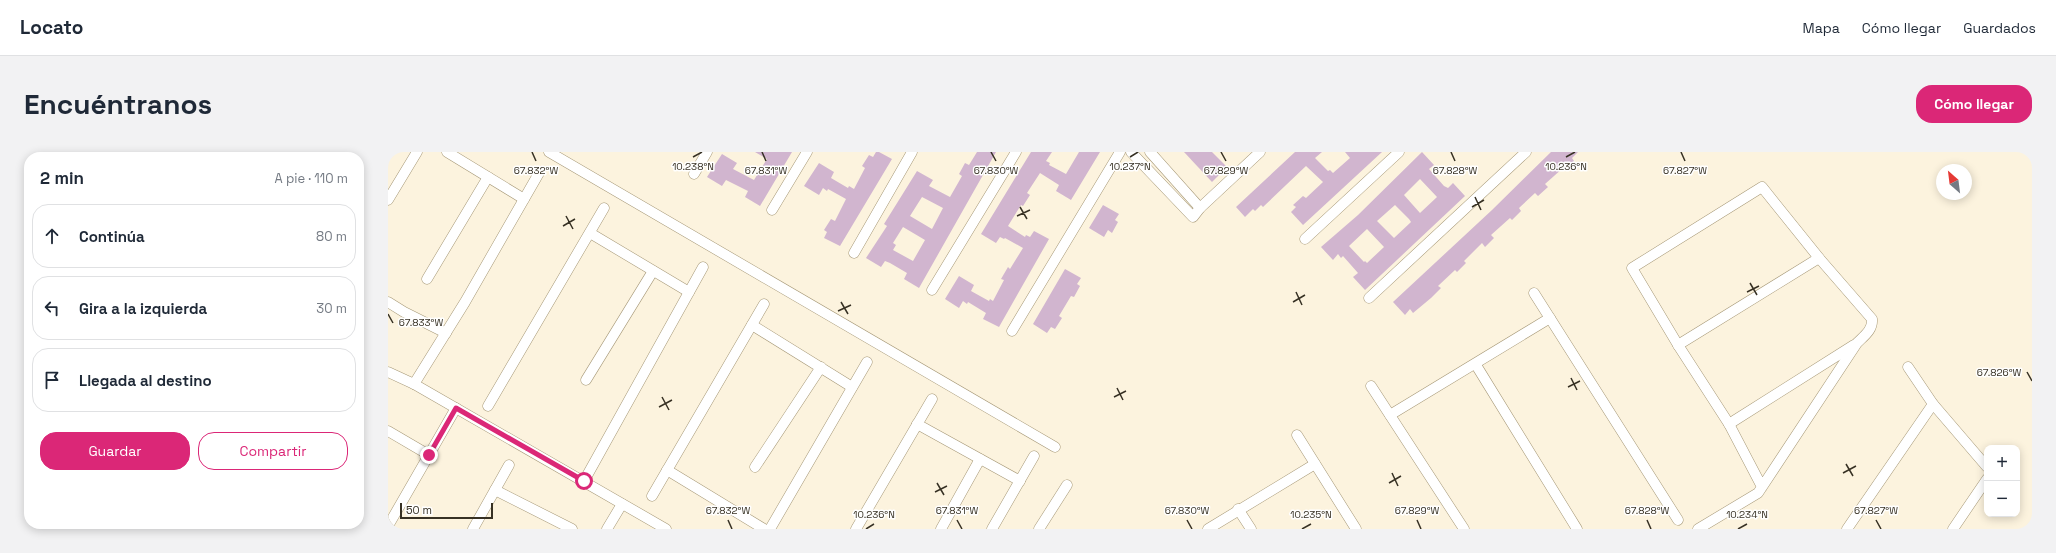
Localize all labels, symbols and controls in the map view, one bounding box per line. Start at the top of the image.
text: Locato [20,15,83,40]
text: Mapa [1803,19,1840,37]
text: Cómo llegar [1862,19,1941,37]
text: Guardados [1963,19,2036,37]
button: Cómo llegar [1916,85,2032,123]
text: Encuéntranos [24,86,212,122]
text: 10.238°N [672,160,714,173]
text: 10.237°N [1109,160,1151,173]
text: 10.236°N [1545,160,1587,173]
text: 67.832°W [514,164,558,177]
text: 67.831°W [745,164,787,177]
text: 67.830°W [974,164,1019,177]
text: 67.829°W [1204,164,1248,177]
text: 67.828°W [1433,164,1478,177]
text: 67.827°W [1663,164,1707,177]
north arrow [1936,164,1972,200]
text: 2 min [40,167,84,189]
text: A pie · 110 m [275,170,348,187]
icon: ahead [41,225,63,247]
text: Continúa [79,227,145,246]
text: 80 m [316,228,347,245]
icon: left [41,297,63,319]
text: Gira a la izquierda [79,299,207,318]
text: 30 m [316,300,347,317]
text: 67.833°W [399,316,443,329]
text: 67.826°W [1977,366,2021,379]
icon: arrive [41,369,63,391]
text: Llegada al destino [79,371,212,390]
button: Guardar [40,432,190,470]
button: Compartir [198,432,348,470]
map controls [1984,445,2020,517]
button: + [1984,445,2020,481]
route end [420,446,438,464]
route start [575,472,593,490]
button: − [1984,481,2020,517]
scale bar [400,501,493,520]
text: 50 m [406,503,432,517]
text: 67.832°W [706,504,750,517]
text: 67.831°W [936,504,978,517]
text: 67.830°W [1165,504,1210,517]
text: 67.829°W [1395,504,1439,517]
text: 67.828°W [1625,504,1670,517]
text: 67.827°W [1854,504,1898,517]
text: 10.236°N [853,508,895,521]
text: 10.235°N [1290,508,1332,521]
text: 10.234°N [1726,508,1768,521]

